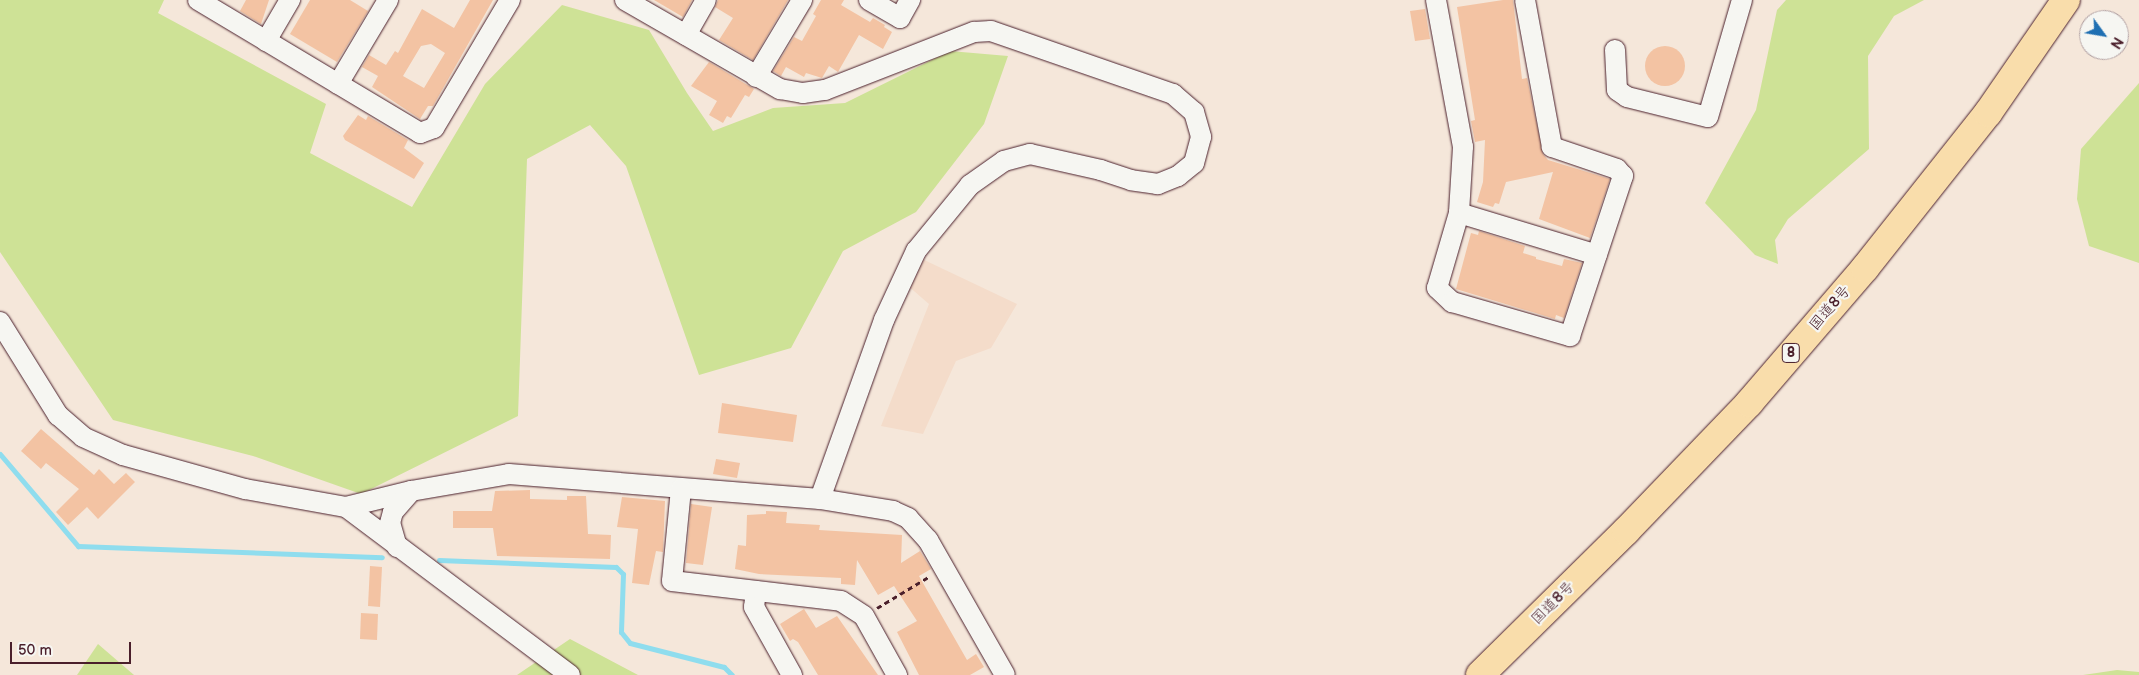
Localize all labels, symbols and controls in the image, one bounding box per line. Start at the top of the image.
north arrow [2079,10,2129,60]
text: N [2106,34,2126,52]
street label: 国道8号 [1806,282,1854,334]
road number: 8 [1781,342,1801,364]
street label: 国道8号 [1528,578,1578,628]
scale bar [12,632,134,664]
text: 50 m [18,641,52,660]

